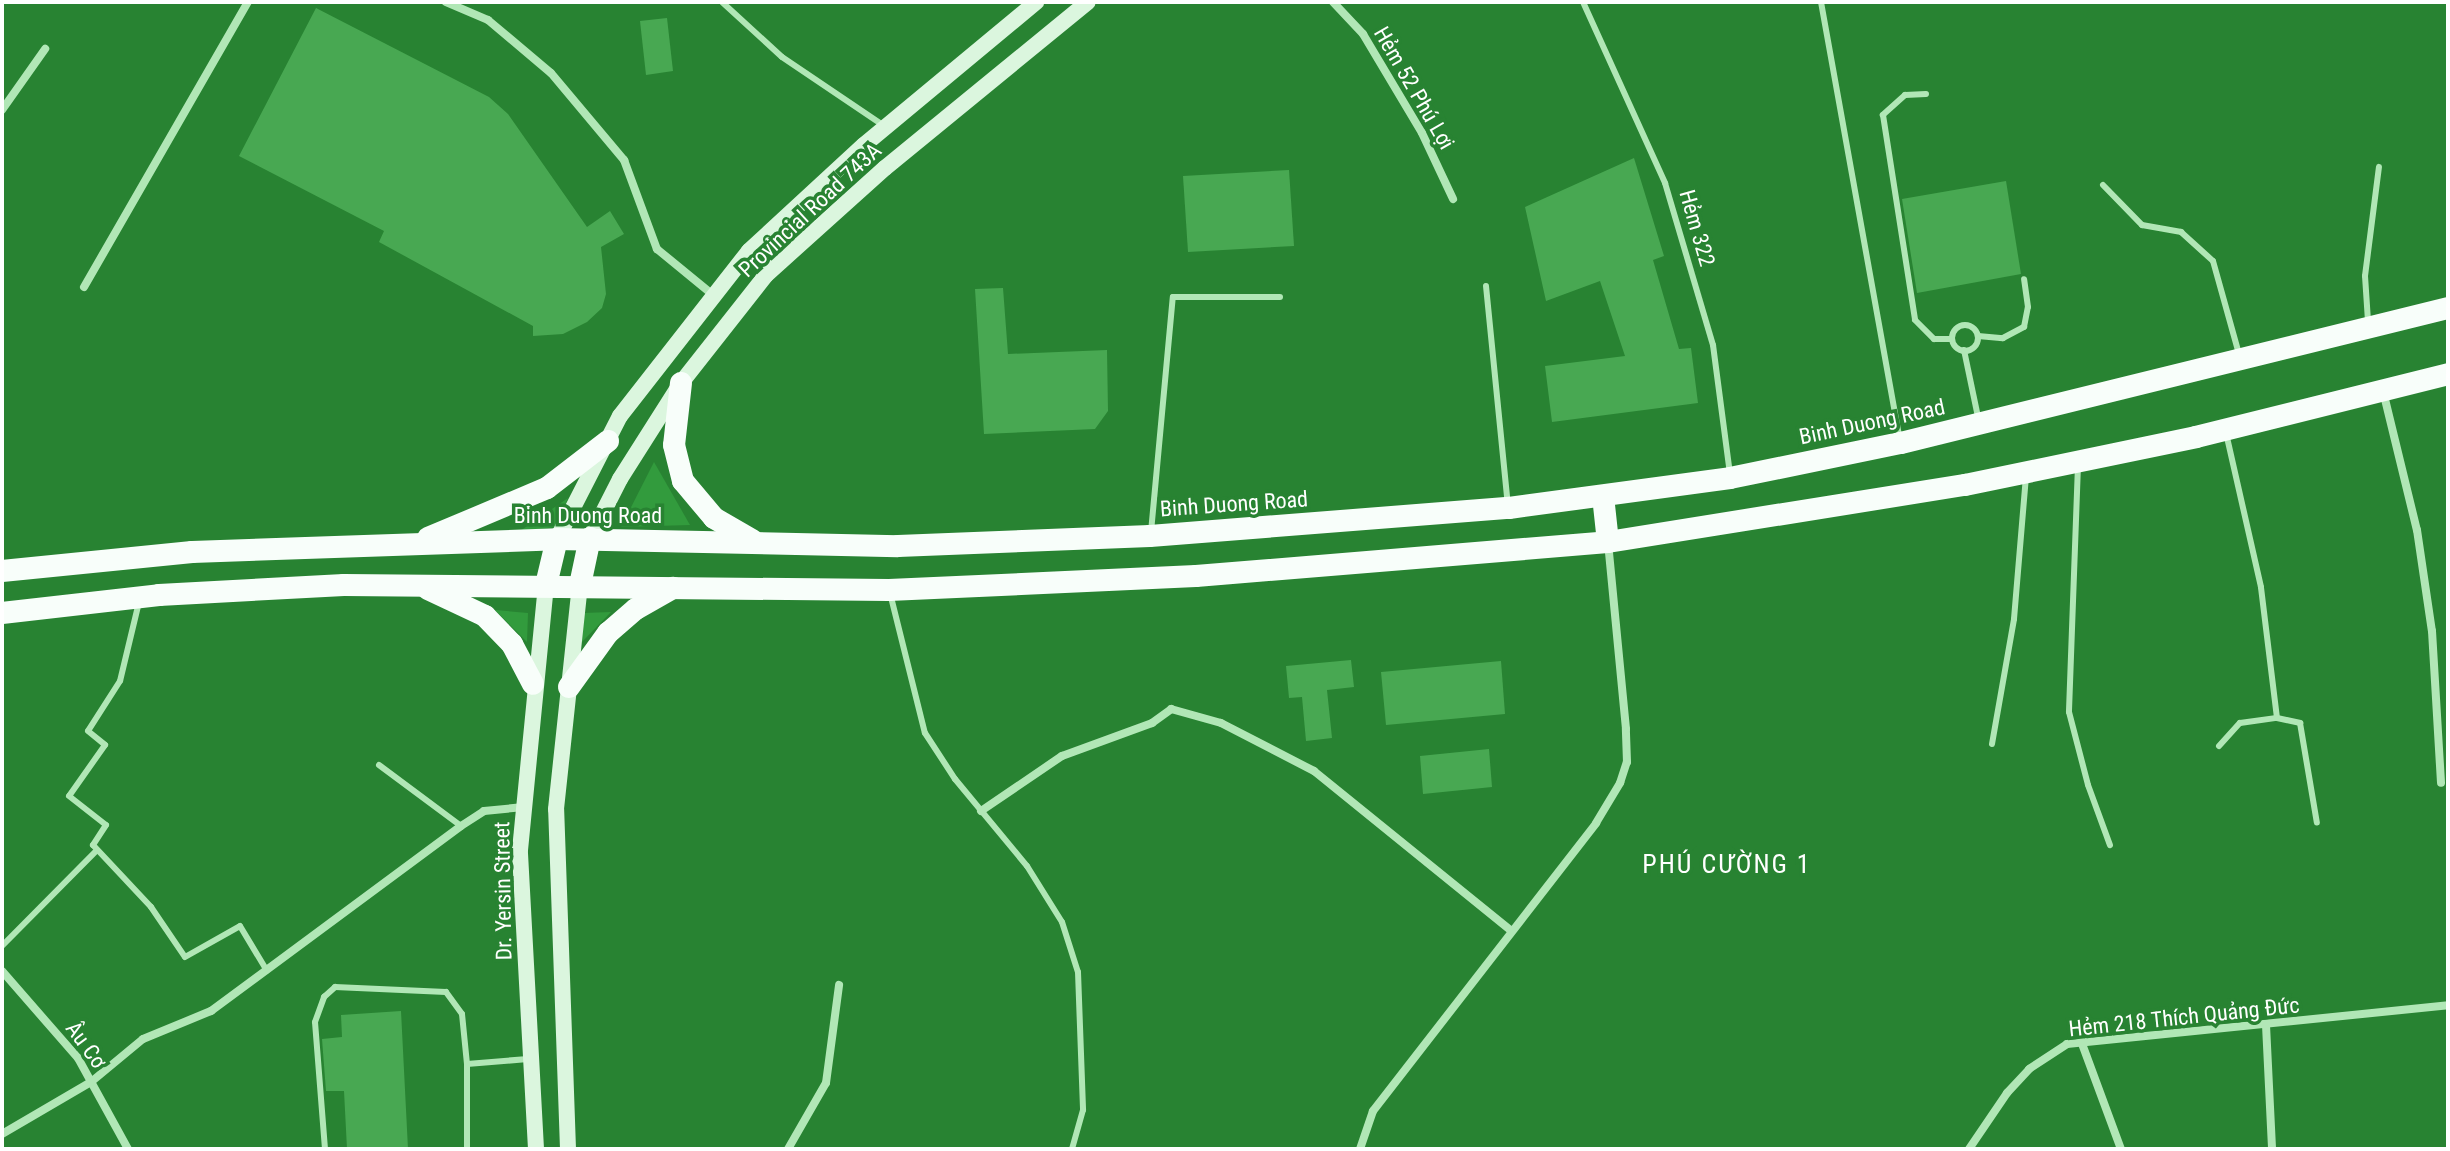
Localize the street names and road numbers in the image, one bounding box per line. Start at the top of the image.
street label: Hẻm 52 Phú Lợi [1368,22,1460,154]
street label: Provincial Road 743A [733,137,887,283]
street label: Hẻm 322 [1674,187,1720,269]
street label: Binh Duong Road [1797,394,1947,450]
street label: Binh Duong Road [1159,486,1309,522]
street label: Binh Duong Road [514,503,662,529]
street label: Dr. Yersin Street [489,821,517,961]
street label: Hẻm 218 Thích Quảng Đức [2067,992,2301,1042]
street label: Âu Cơ [60,1016,112,1074]

